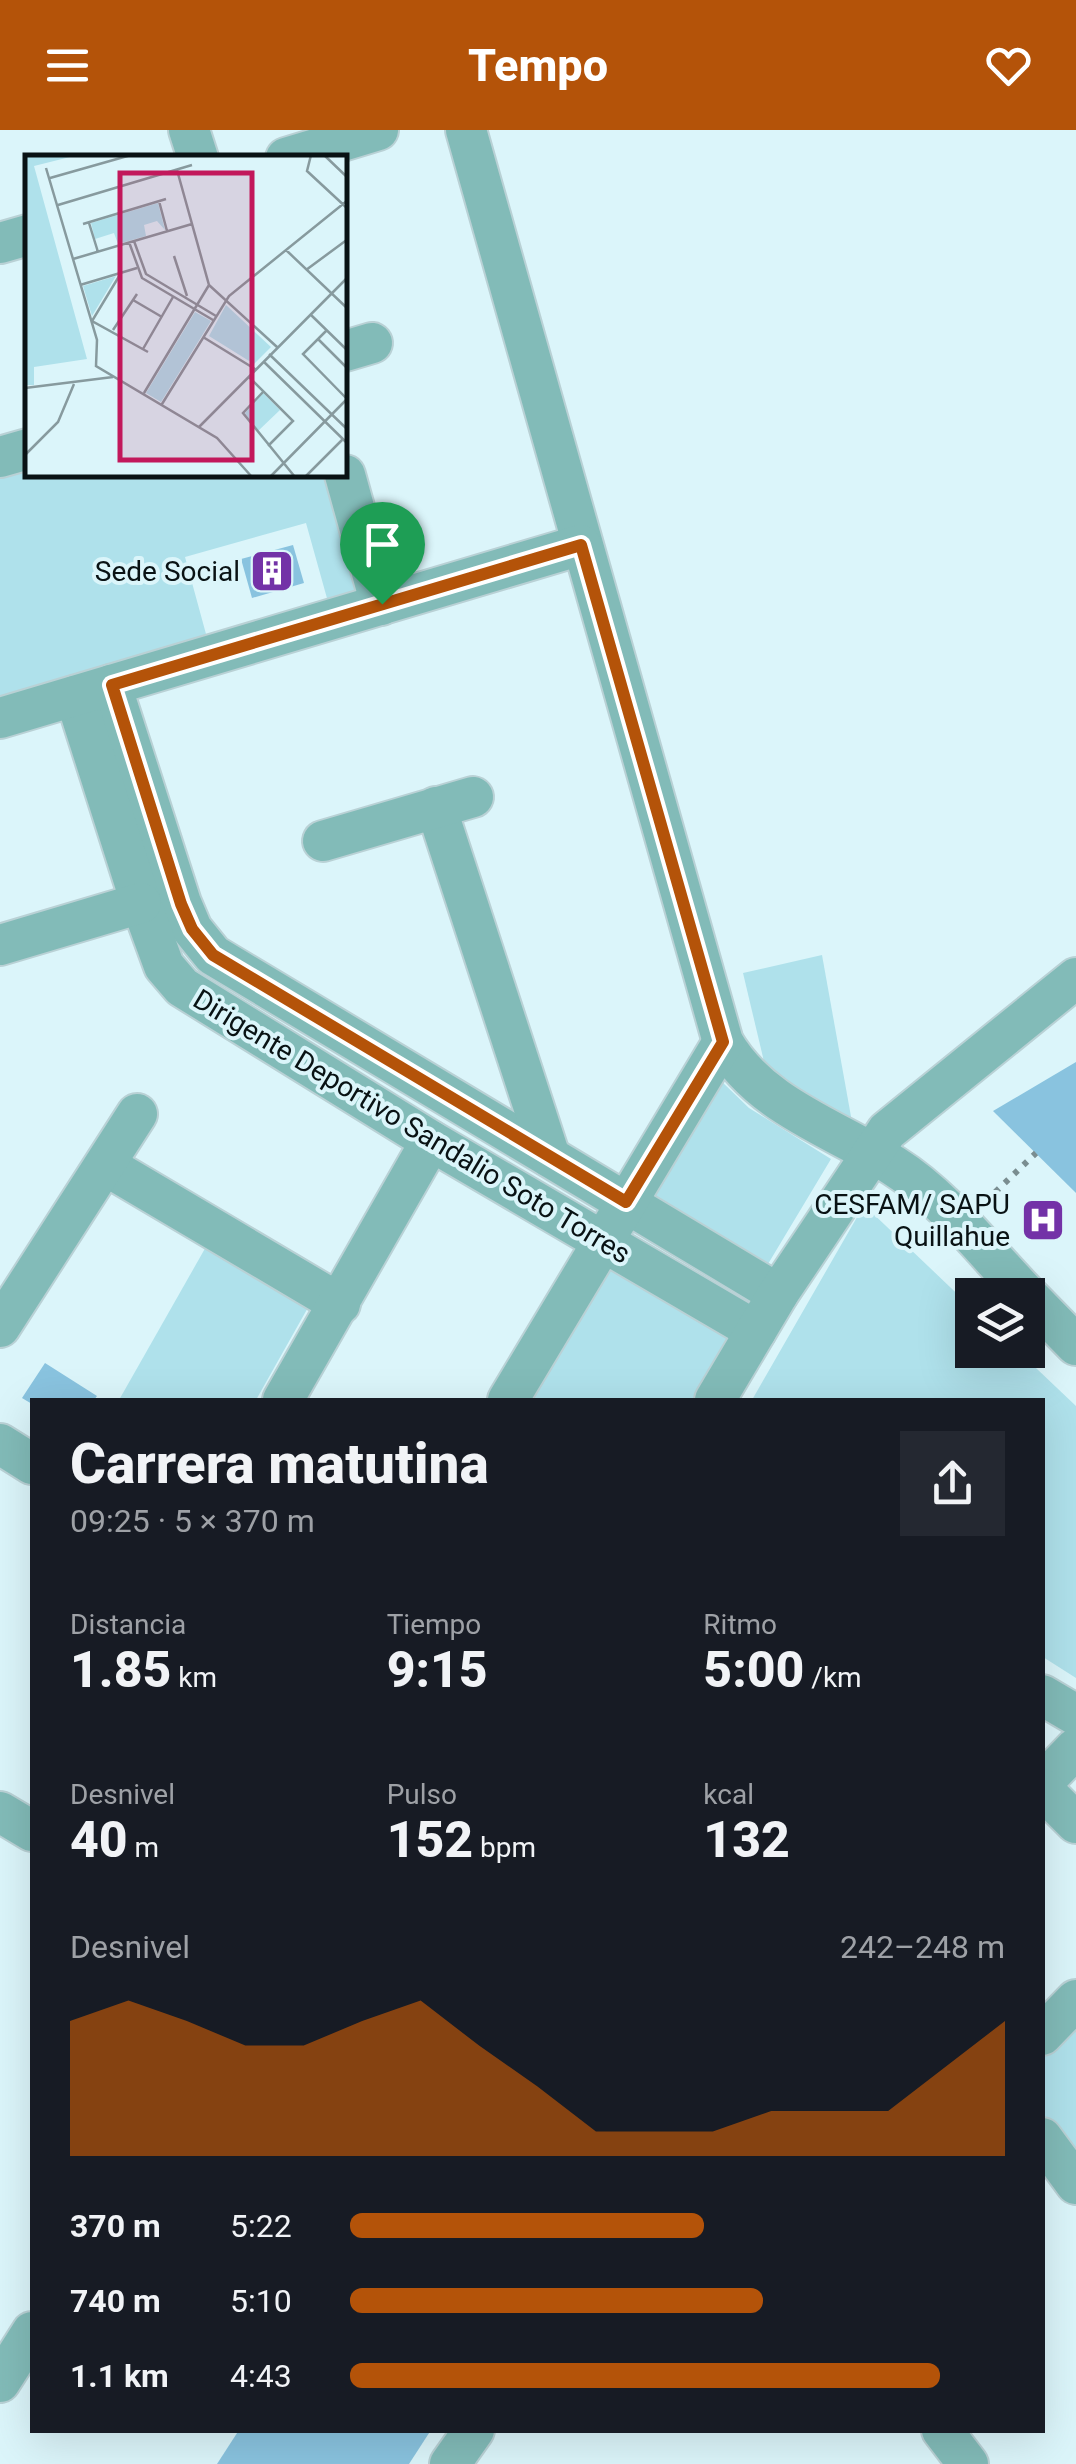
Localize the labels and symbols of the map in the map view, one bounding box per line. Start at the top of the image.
inset map [25,155,348,478]
pin [340,502,425,605]
building icon: Sede Social [249,548,295,594]
place label: Sede Social [95,555,240,588]
street label: Dirigente Deportivo Sandalio Soto Torres [187,983,636,1270]
place label: CESFAM/ SAPU Quillahue [814,1188,1010,1253]
hospital icon: CESFAM/ SAPU Quillahue [1020,1197,1066,1243]

